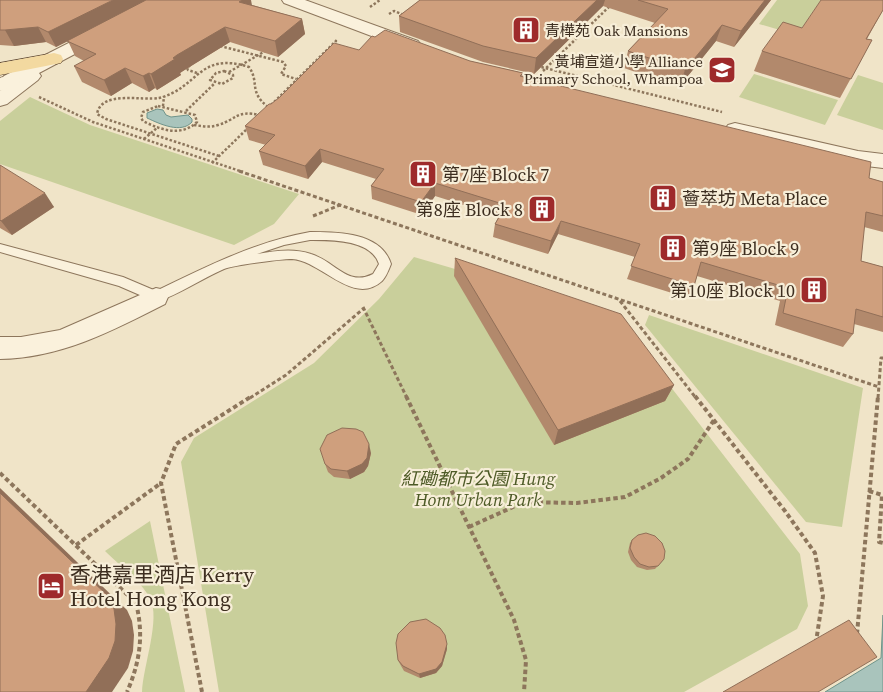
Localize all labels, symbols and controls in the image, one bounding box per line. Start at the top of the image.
building icon: 青樺苑 Oak Mansions [511,15,541,45]
place label: 青樺苑 Oak Mansions [545,20,688,41]
place label: 黃埔宣道小學 Alliance Primary School, Whampoa [524,51,703,89]
school or university icon: 黃埔宣道小學 Alliance Primary School, Whampoa [707,55,737,85]
building icon: 第7座 Block 7 [408,159,438,189]
place label: 第7座 Block 7 [442,162,549,187]
building icon: 薈萃坊 Meta Place [648,183,678,213]
place label: 薈萃坊 Meta Place [682,186,827,211]
building icon: 第8座 Block 8 [527,194,557,224]
place label: 第8座 Block 8 [416,197,523,222]
building icon: 第9座 Block 9 [658,233,688,263]
place label: 第9座 Block 9 [692,236,799,261]
building icon: 第10座 Block 10 [799,275,829,305]
place label: 第10座 Block 10 [670,278,795,303]
park label: 紅磡都市公園 Hung Hom Urban Park [401,466,556,512]
place label: 香港嘉里酒店 Kerry Hotel Hong Kong [70,560,254,613]
hotel icon: 香港嘉里酒店 Kerry Hotel Hong Kong [36,571,66,601]

